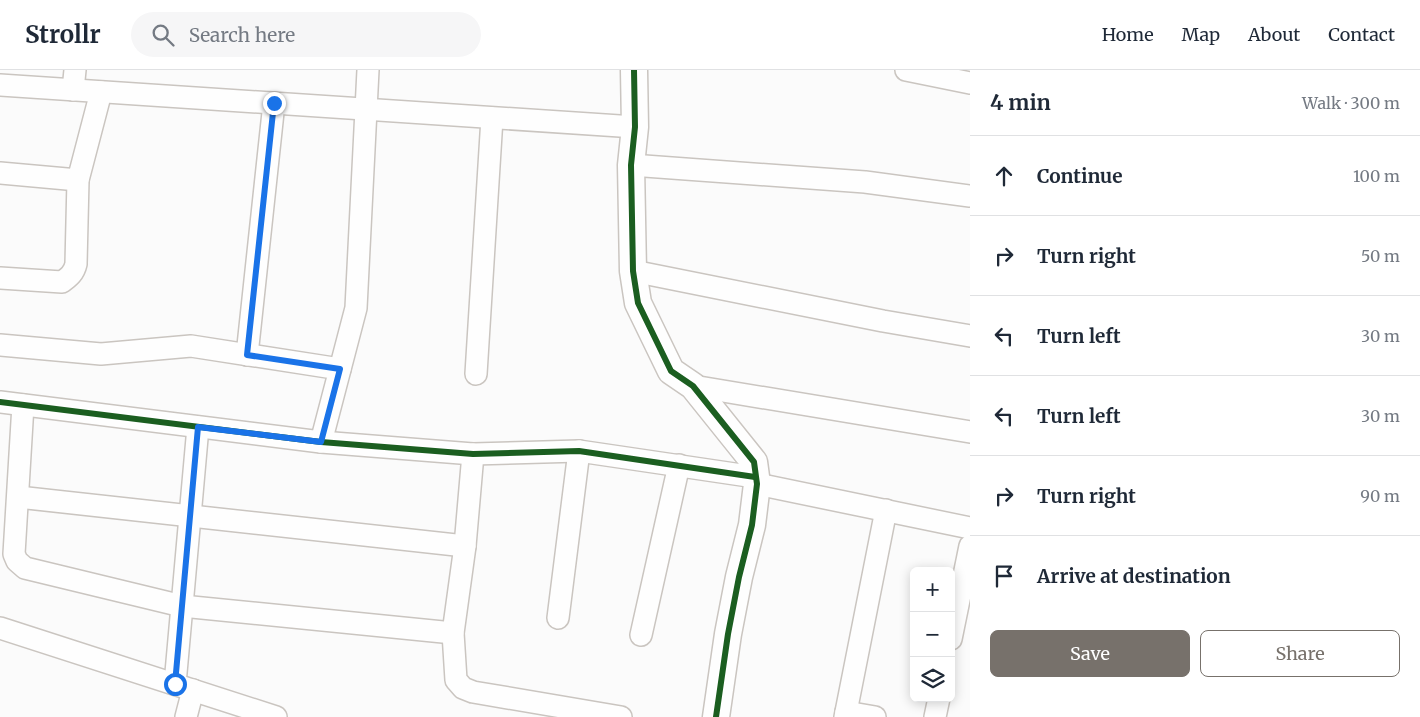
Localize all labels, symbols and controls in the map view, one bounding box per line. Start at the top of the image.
search box [131,12,481,57]
text: Strollr [25,19,101,50]
icon: search [149,21,177,49]
text: Search here [189,23,295,47]
text: Home [1102,23,1154,46]
text: Map [1182,23,1220,46]
text: About [1248,23,1300,46]
text: Contact [1328,23,1395,46]
text: 4 min [990,89,1051,116]
route end [263,92,286,115]
text: Walk · 300 m [1302,93,1400,113]
icon: ahead [990,162,1018,190]
text: Continue [1037,164,1123,188]
text: 100 m [1353,166,1400,186]
icon: right [990,242,1018,270]
text: Turn right [1037,244,1136,268]
text: 50 m [1361,246,1400,266]
icon: left [990,322,1018,350]
text: Turn left [1037,324,1121,348]
text: 30 m [1361,326,1400,346]
icon: left [990,402,1018,430]
text: Turn left [1037,404,1121,428]
text: 30 m [1361,406,1400,426]
icon: right [990,482,1018,510]
text: Turn right [1037,484,1136,508]
text: 90 m [1360,486,1400,506]
icon: arrive [990,562,1018,590]
text: Arrive at destination [1037,564,1231,588]
map controls [910,567,955,702]
button: + [910,567,955,612]
button: − [910,612,955,657]
button: Save [990,630,1190,677]
button: Share [1200,630,1400,677]
button: layers [910,657,955,702]
route start [164,673,187,696]

